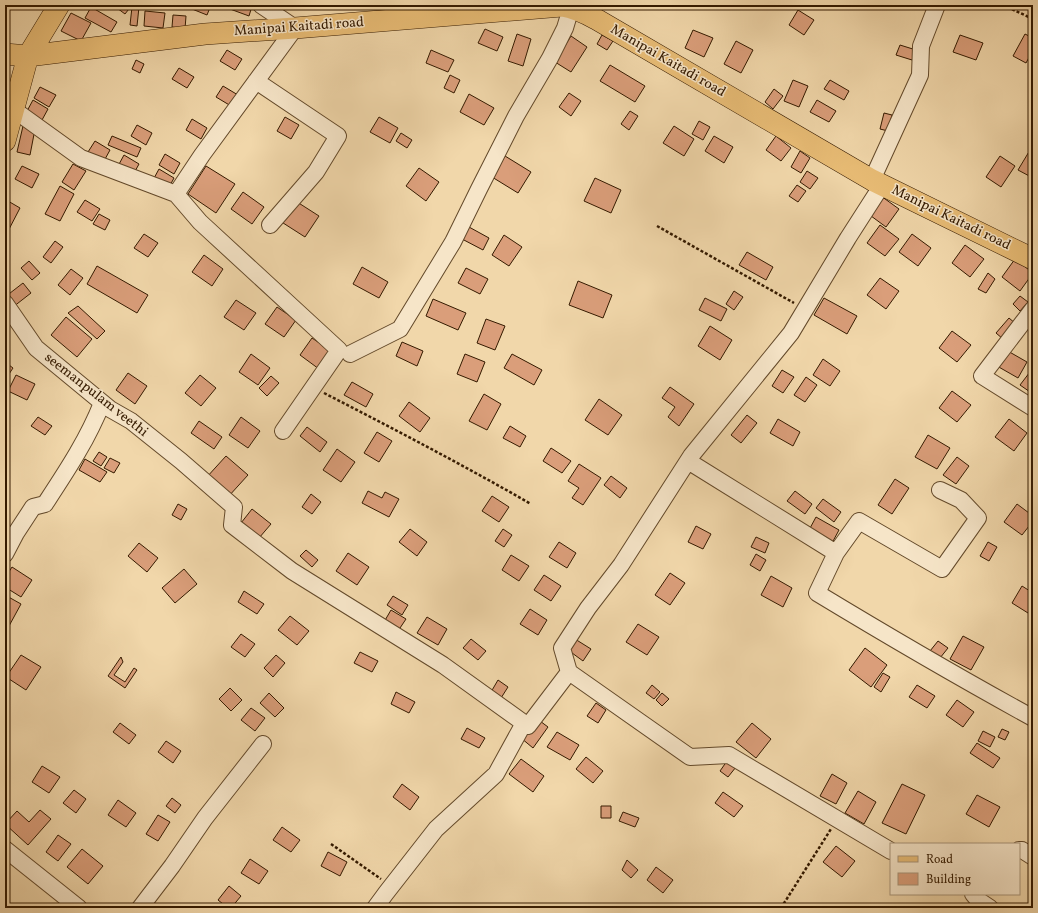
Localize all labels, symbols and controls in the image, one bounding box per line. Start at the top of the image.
street label: Manipai Kaitadi road [233,13,365,41]
street label: Manipai Kaitadi road [607,20,729,102]
street label: Manipai Kaitadi road [888,181,1014,255]
street label: seemanpulam veethi [40,348,152,442]
legend [890,843,1020,895]
text: Road [926,852,953,868]
text: Building [926,872,971,888]

